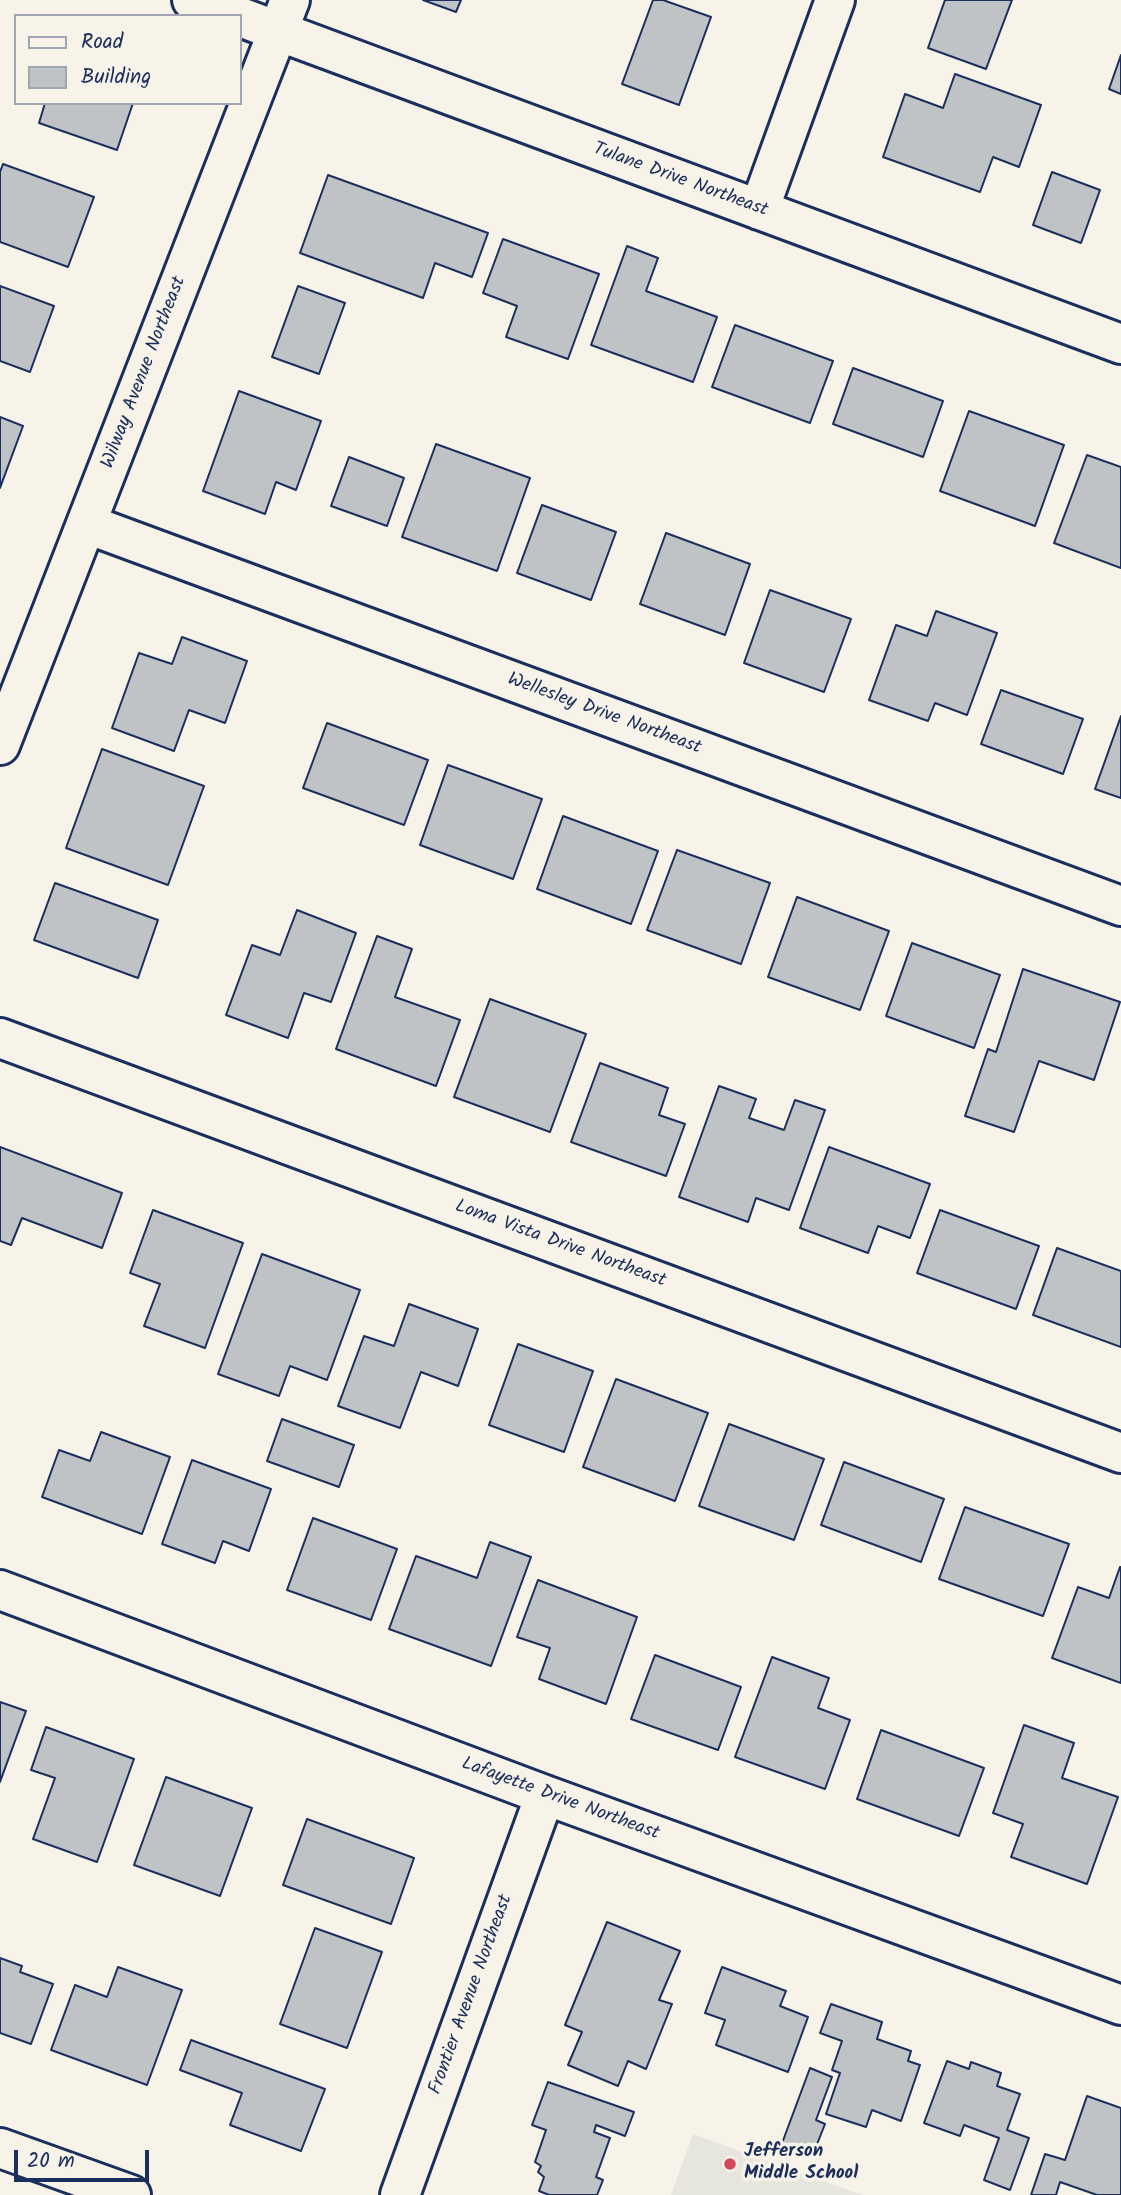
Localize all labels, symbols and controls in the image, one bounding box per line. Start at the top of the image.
legend [14,14,242,105]
text: Road [81,26,123,59]
text: Building [81,61,151,94]
street label: Tulane Drive Northeast [589,139,771,223]
street label: Wilway Avenue Northeast [98,274,192,472]
street label: Wellesley Drive Northeast [504,669,704,761]
street label: Loma Vista Drive Northeast [451,1196,669,1294]
street label: Lafayette Drive Northeast [458,1754,662,1846]
street label: Frontier Avenue Northeast [425,1892,519,2098]
scale bar [18,2136,152,2180]
place label: Jefferson Middle School [744,2142,858,2186]
text: 20 m [27,2145,75,2178]
marker: Jefferson Middle School [722,2156,738,2172]

